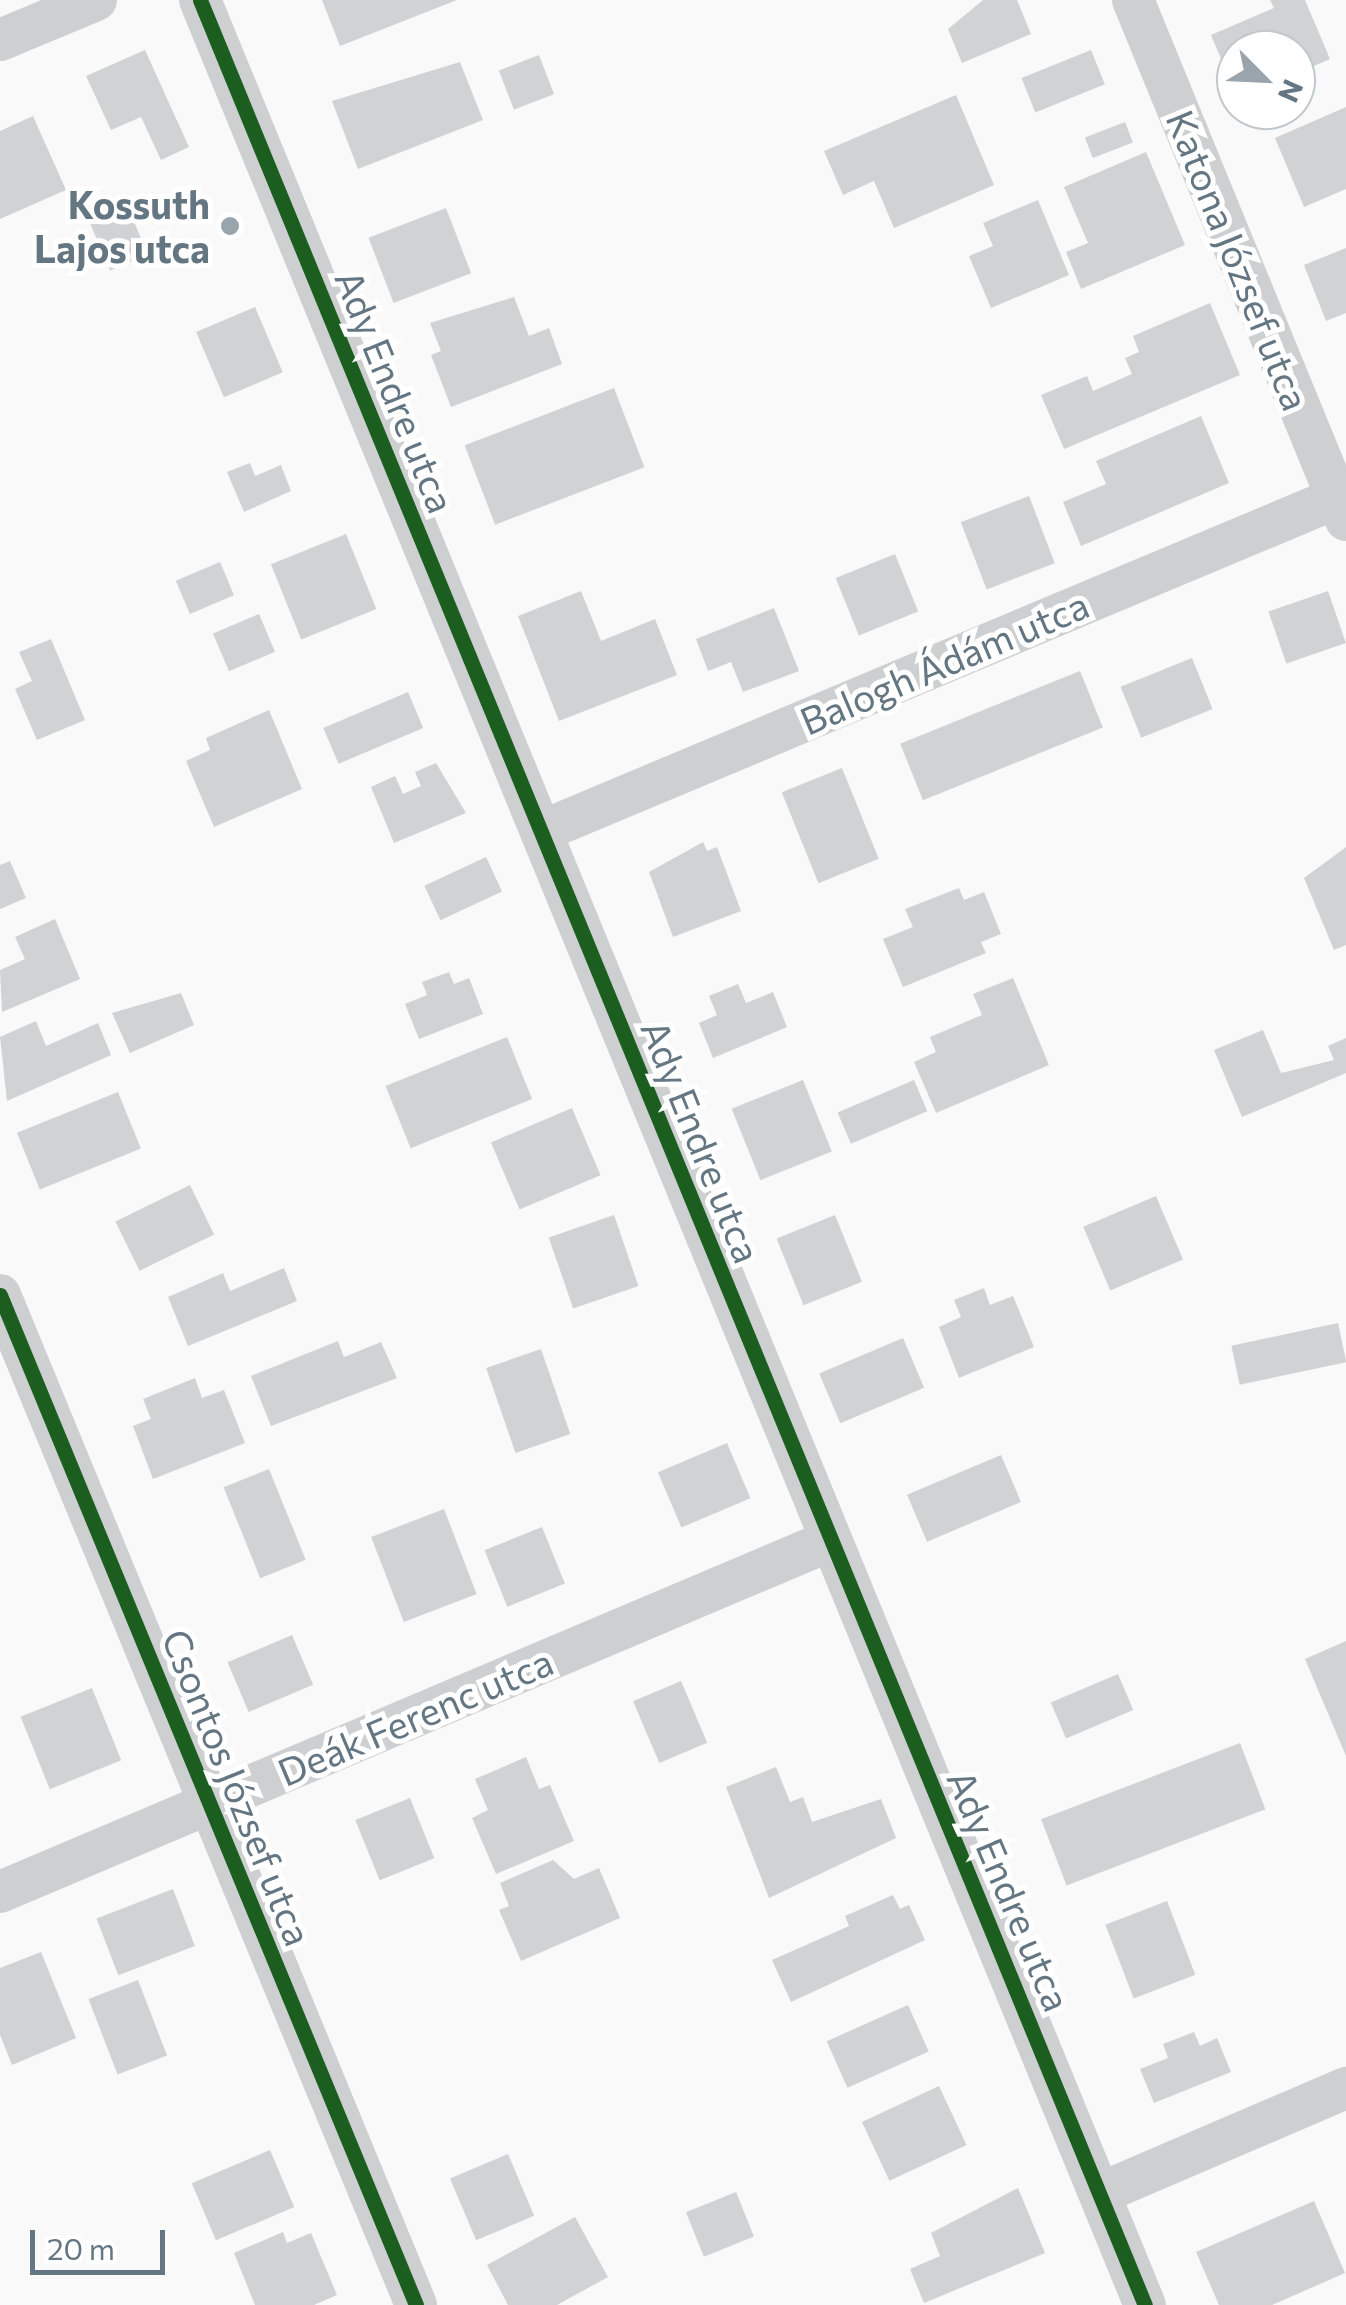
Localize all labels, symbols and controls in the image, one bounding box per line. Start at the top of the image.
north arrow [1216,30,1316,130]
text: N [1272,75,1311,108]
street label: Katona József utca [1158,103,1320,417]
place label: Kossuth Lajos utca [34,181,210,270]
marker: Kossuth Lajos utca [219,215,241,237]
street label: Ady Endre utca [327,263,465,519]
street label: Balogh Ádám utca [793,581,1095,743]
street label: Ady Endre utca [633,1013,771,1269]
street label: Csontos József utca [154,1622,322,1952]
street label: Deák Ferenc utca [271,1638,559,1794]
street label: Ady Endre utca [939,1763,1081,2017]
scale bar [35,2210,170,2272]
text: 20 m [47,2229,115,2266]

